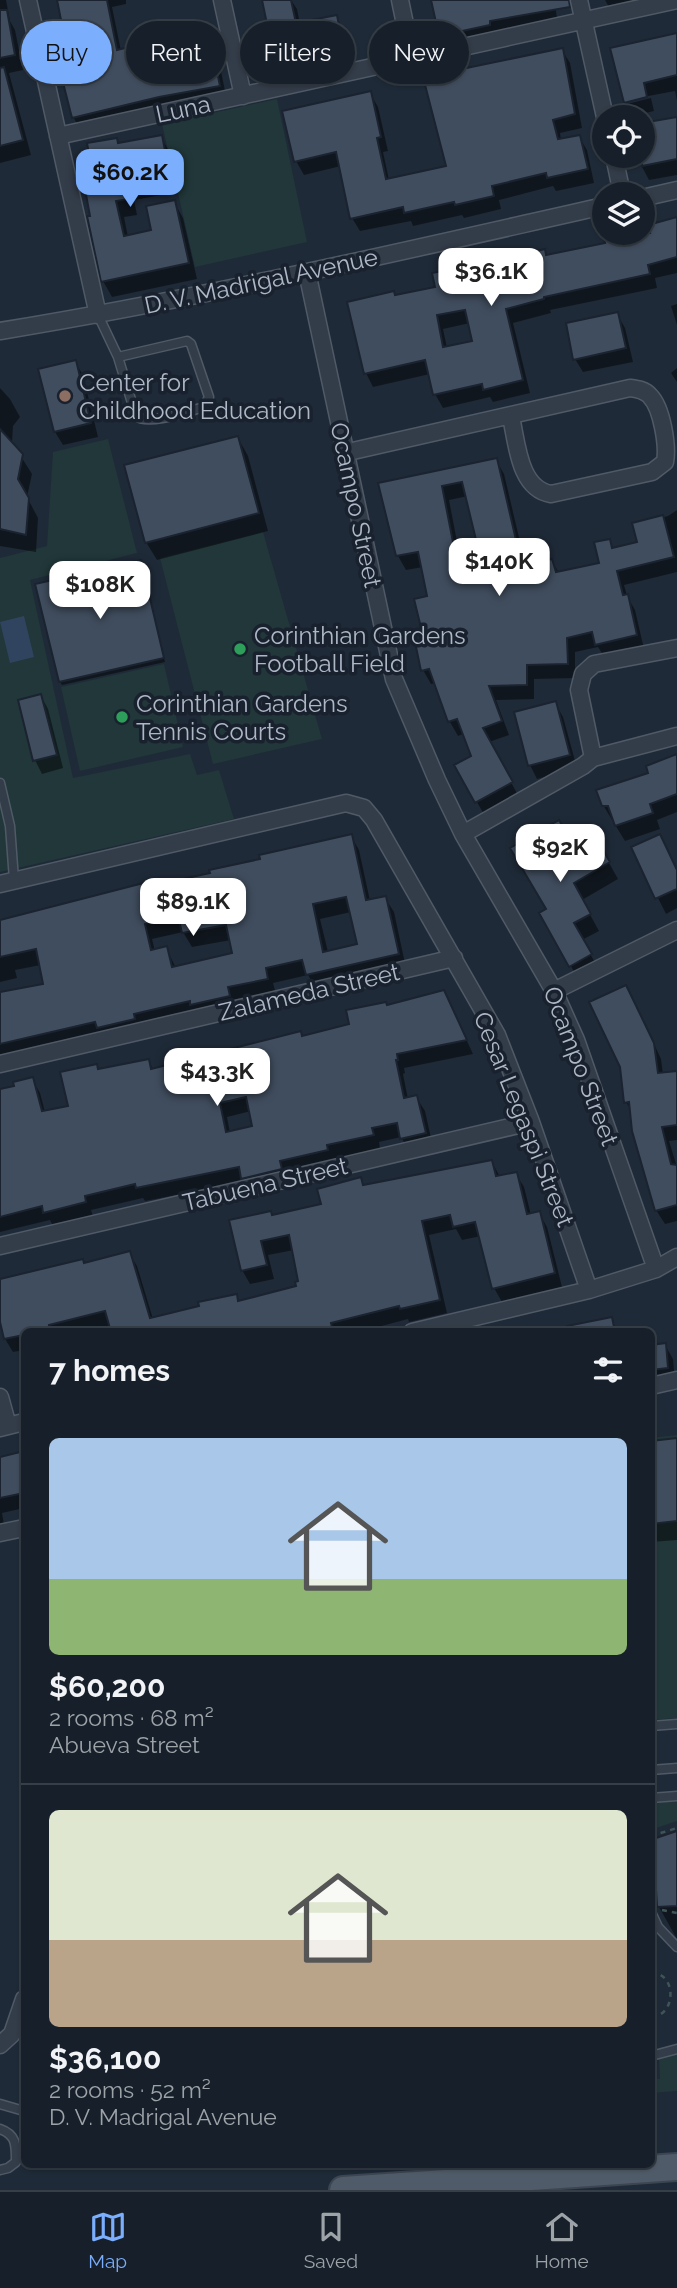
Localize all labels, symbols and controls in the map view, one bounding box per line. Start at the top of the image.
chip: Buy [21,21,112,84]
chip: Rent [126,21,226,84]
chip: Filters [240,21,355,84]
chip: New [369,21,469,84]
street label: Luna [153,89,213,129]
map controls [592,105,655,245]
button: locate [592,105,655,168]
pin: $60.2K [73,150,187,209]
text: $60.2K [92,158,168,185]
button: layers [592,182,655,245]
street label: D. V. Madrigal Avenue [142,242,380,320]
pin: $36.1K [434,248,548,308]
text: $36.1K [454,257,528,284]
place label: Center for Childhood Education [79,368,311,425]
marker: Center for Childhood Education [57,388,73,404]
street label: Ocampo Street [324,420,388,590]
pin: $140K [450,538,548,598]
text: $140K [465,547,533,574]
pin: $108K [51,562,149,621]
text: $108K [65,570,135,597]
place label: Corinthian Gardens Football Field [254,621,466,678]
marker: Corinthian Gardens Football Field [232,641,248,657]
place label: Corinthian Gardens Tennis Courts [136,689,348,746]
marker: Corinthian Gardens Tennis Courts [114,709,130,725]
pin: $92K [519,824,601,884]
text: $92K [532,833,588,860]
pin: $89.1K [136,878,250,938]
text: $89.1K [156,887,230,914]
street label: Zalameda Street [216,957,402,1027]
street label: Ocampo Street [537,982,625,1150]
street label: Cesar Legaspi Street [468,1007,580,1231]
pin: $43.3K [160,1048,274,1108]
text: $43.3K [180,1057,254,1084]
street label: Tabuena Street [180,1151,350,1217]
icon: filters [589,1351,627,1389]
text: 7 homes [49,1353,170,1388]
icon: home [275,1483,401,1609]
text: $60,200 [49,1669,165,1704]
text: 2 rooms · 68 m² [49,1704,214,1731]
text: Abueva Street [49,1731,200,1758]
icon: home [275,1855,401,1981]
text: $36,100 [49,2041,161,2076]
text: 2 rooms · 52 m² [49,2076,211,2103]
text: D. V. Madrigal Avenue [49,2103,277,2130]
tab: Map [88,2208,127,2272]
tab: Saved [304,2208,358,2272]
tab: Home [535,2208,589,2272]

